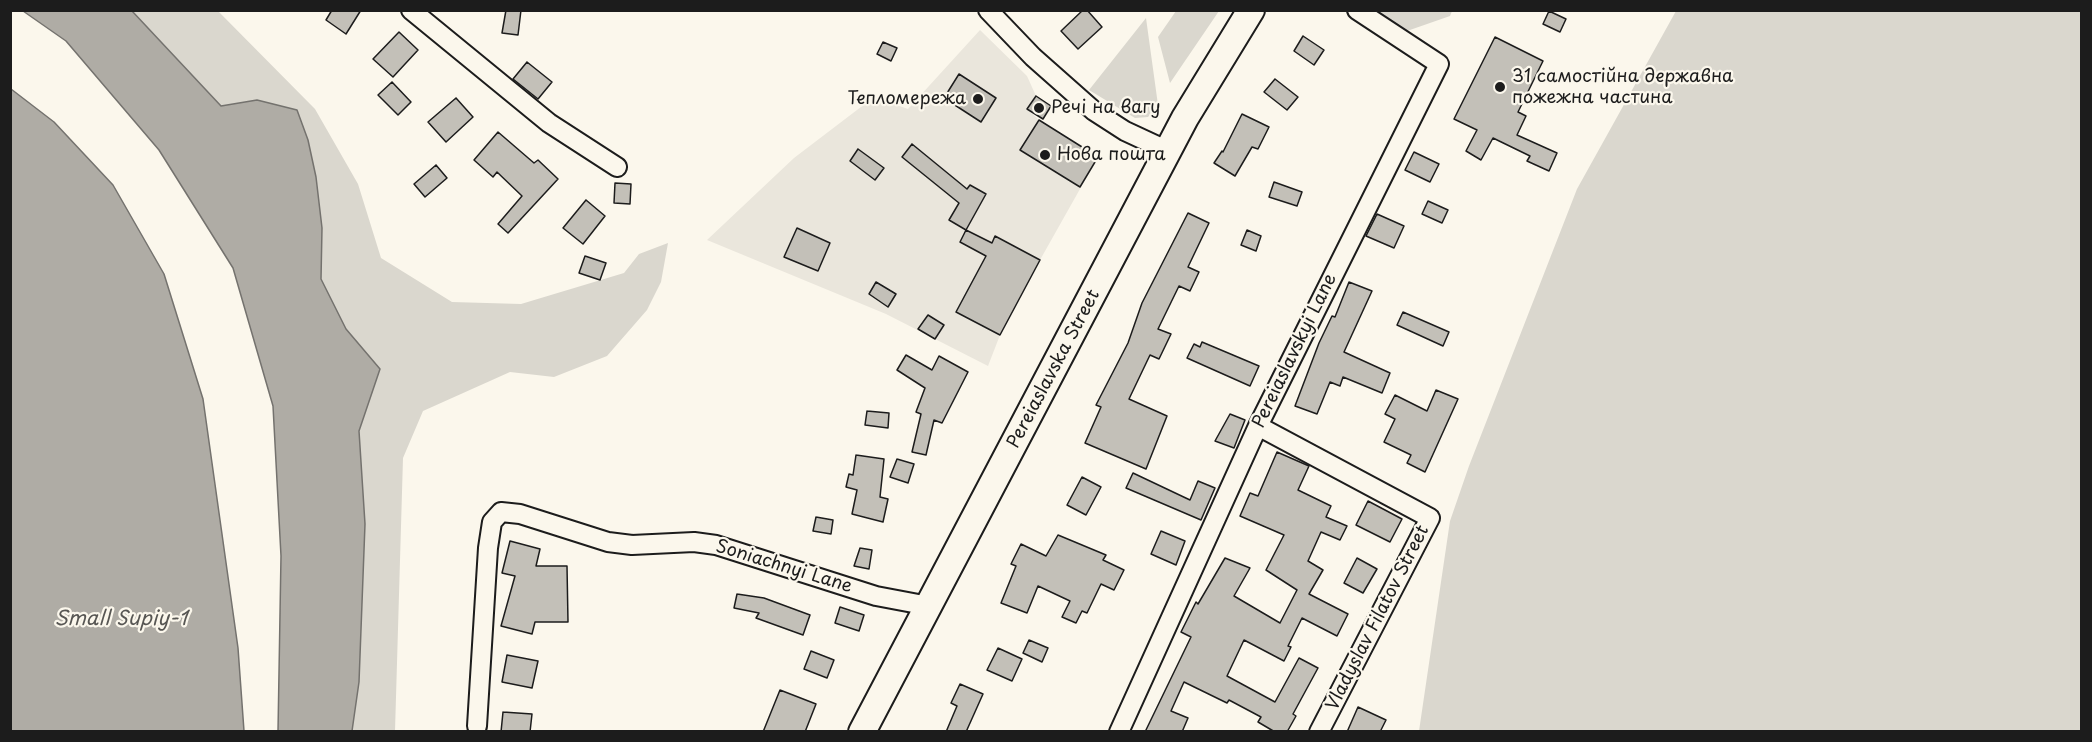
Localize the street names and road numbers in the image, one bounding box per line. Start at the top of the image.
street label: Pereiaslavskyi Lane [1248,270,1342,432]
street label: Pereiaslavska Street [1003,286,1105,452]
street label: Vladyslav Filatov Street [1322,522,1434,714]
street label: Soniachnyi Lane [713,536,855,598]

